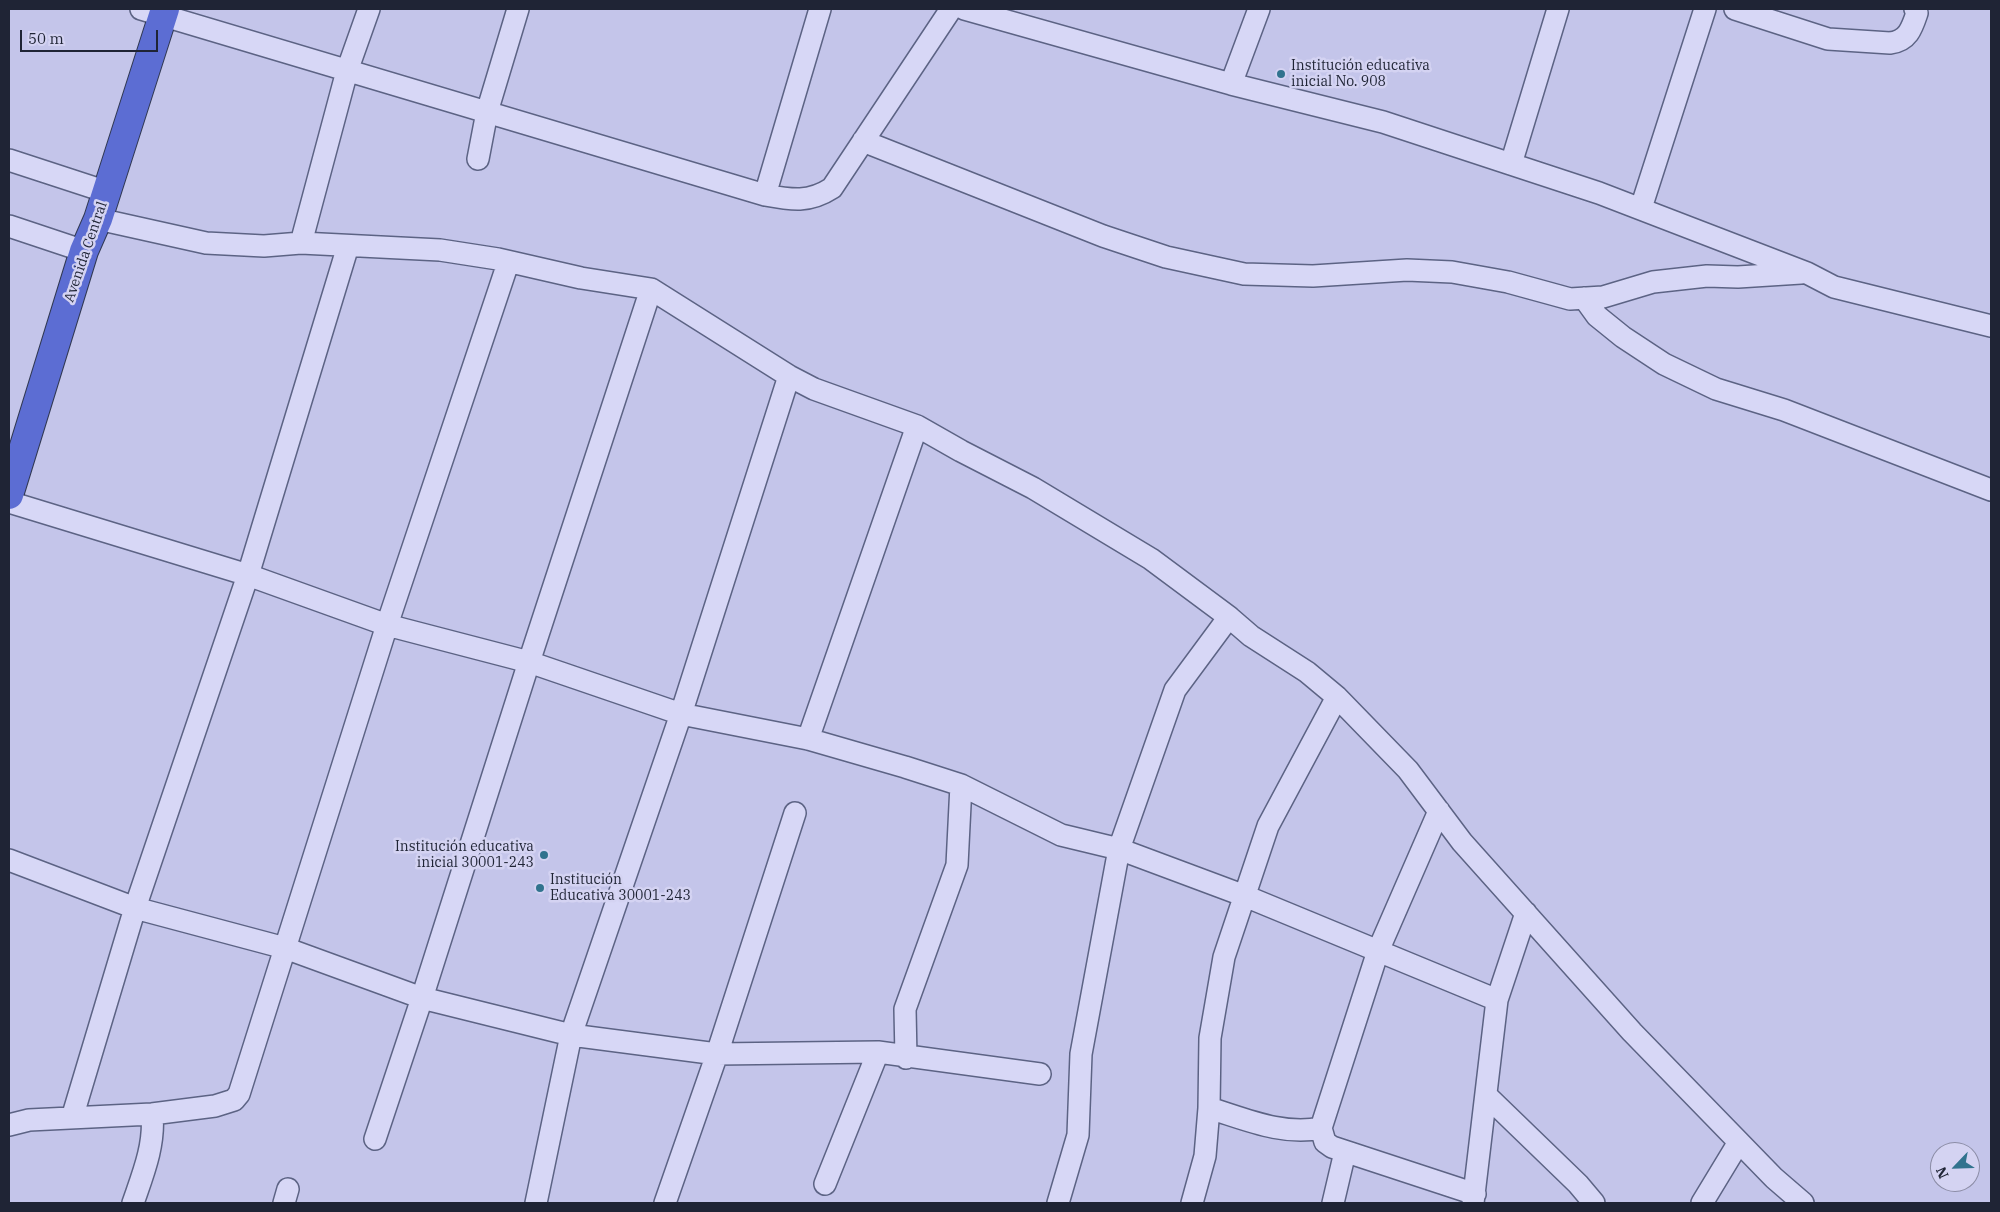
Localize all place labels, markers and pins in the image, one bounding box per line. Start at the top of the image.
place label: Institución educativa inicial No. 908 [1291,58,1430,90]
marker: Institución educativa inicial No. 908 [1275,68,1287,80]
place label: Institución educativa inicial 30001-243 [395,839,534,872]
marker: Institución educativa inicial 30001-243 [538,849,550,861]
place label: Institución Educativa 30001-243 [550,872,691,904]
marker: Institución Educativa 30001-243 [534,882,546,894]

